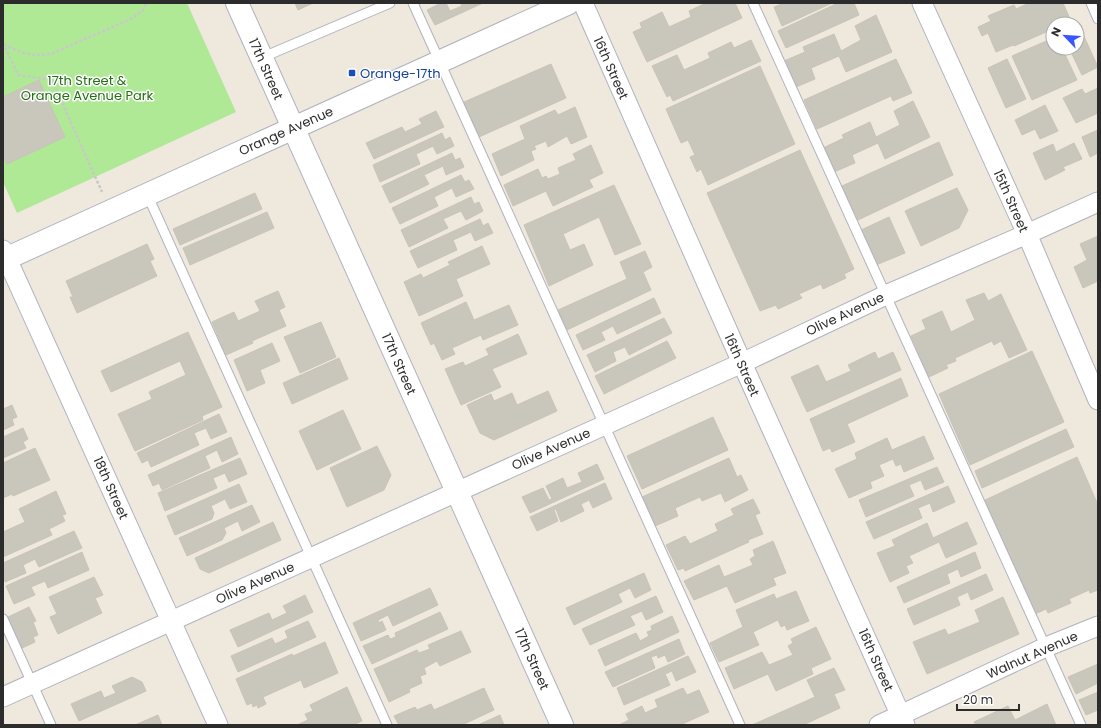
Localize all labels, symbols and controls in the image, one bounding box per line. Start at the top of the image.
north arrow [1045,16,1085,56]
text: N [1047,25,1065,39]
street label: 16th Street [589,34,633,103]
street label: 17th Street [244,35,288,103]
place label: Orange-17th [360,64,441,83]
marker: Orange-17th [347,68,357,78]
park label: 17th Street & Orange Avenue Park [21,71,154,105]
street label: Orange Avenue [236,102,336,160]
street label: 15th Street [989,167,1033,236]
street label: Olive Avenue [803,288,887,340]
street label: 17th Street [377,330,421,398]
street label: 16th Street [720,331,764,400]
street label: Olive Avenue [509,423,593,475]
street label: 18th Street [89,454,133,523]
street label: Olive Avenue [213,557,297,609]
street label: 17th Street [510,625,554,693]
street label: 16th Street [854,626,898,695]
street label: Walnut Avenue [983,626,1081,684]
scale bar [957,686,1019,712]
text: 20 m [963,691,993,708]

